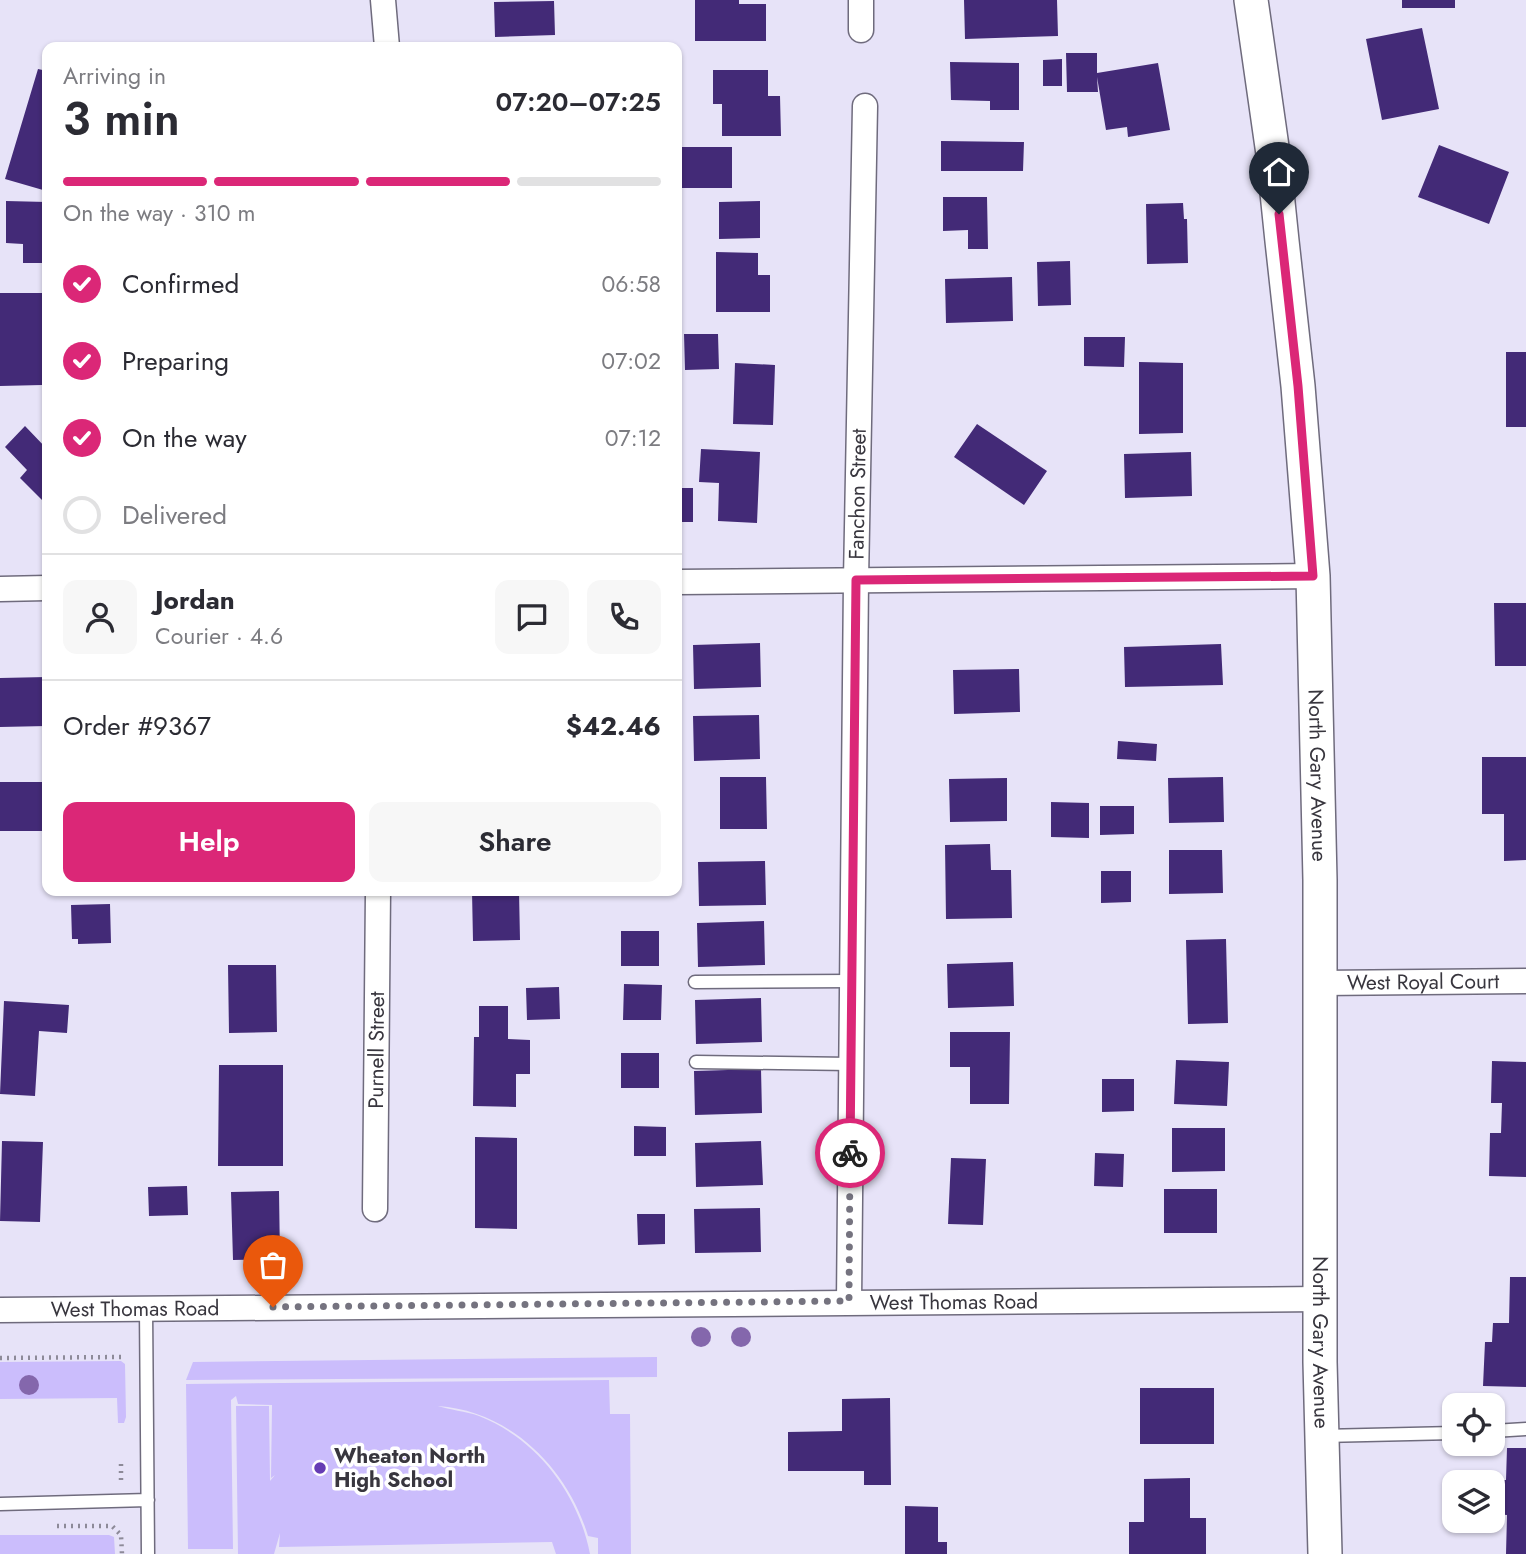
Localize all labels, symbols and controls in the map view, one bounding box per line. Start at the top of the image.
text: Arriving in [63,59,166,93]
text: 07:20–07:25 [496,83,661,121]
text: 3 min [63,86,180,152]
pin [1249,142,1309,214]
icon: home [1260,153,1298,191]
text: On the way · 310 m [63,196,255,230]
icon: check [63,265,101,303]
text: Confirmed [122,265,239,303]
text: 06:58 [602,267,661,301]
icon: check [63,342,101,380]
text: Preparing [122,342,229,380]
text: 07:02 [601,344,661,378]
icon: check [63,419,101,457]
text: On the way [122,419,247,457]
text: 07:12 [605,421,661,455]
street label: Fanchon Street [841,428,874,560]
text: Delivered [122,496,227,534]
button: person [63,580,137,654]
button: chat [495,580,569,654]
button: phone [587,580,661,654]
text: Jordan [155,581,235,619]
text: Courier · 4.6 [155,619,283,653]
street label: North Gary Avenue [1301,689,1335,862]
text: Order #9367 [63,707,211,745]
text: $42.46 [566,707,661,745]
button: Help [63,802,355,882]
button: Share [369,802,661,882]
street label: West Royal Court [1347,966,1499,998]
street label: Purnell Street [361,991,392,1109]
courier [815,1118,885,1188]
icon: bike [831,1134,869,1172]
pin [243,1235,303,1307]
icon: bag [254,1246,292,1284]
street label: North Gary Avenue [1305,1256,1337,1429]
street label: West Thomas Road [870,1286,1038,1318]
street label: West Thomas Road [51,1293,219,1325]
map controls [1442,1393,1505,1533]
button: locate [1442,1393,1505,1456]
place label: Wheaton North High School [334,1441,485,1495]
marker: Wheaton North High School [312,1460,328,1476]
button: layers [1442,1470,1505,1533]

